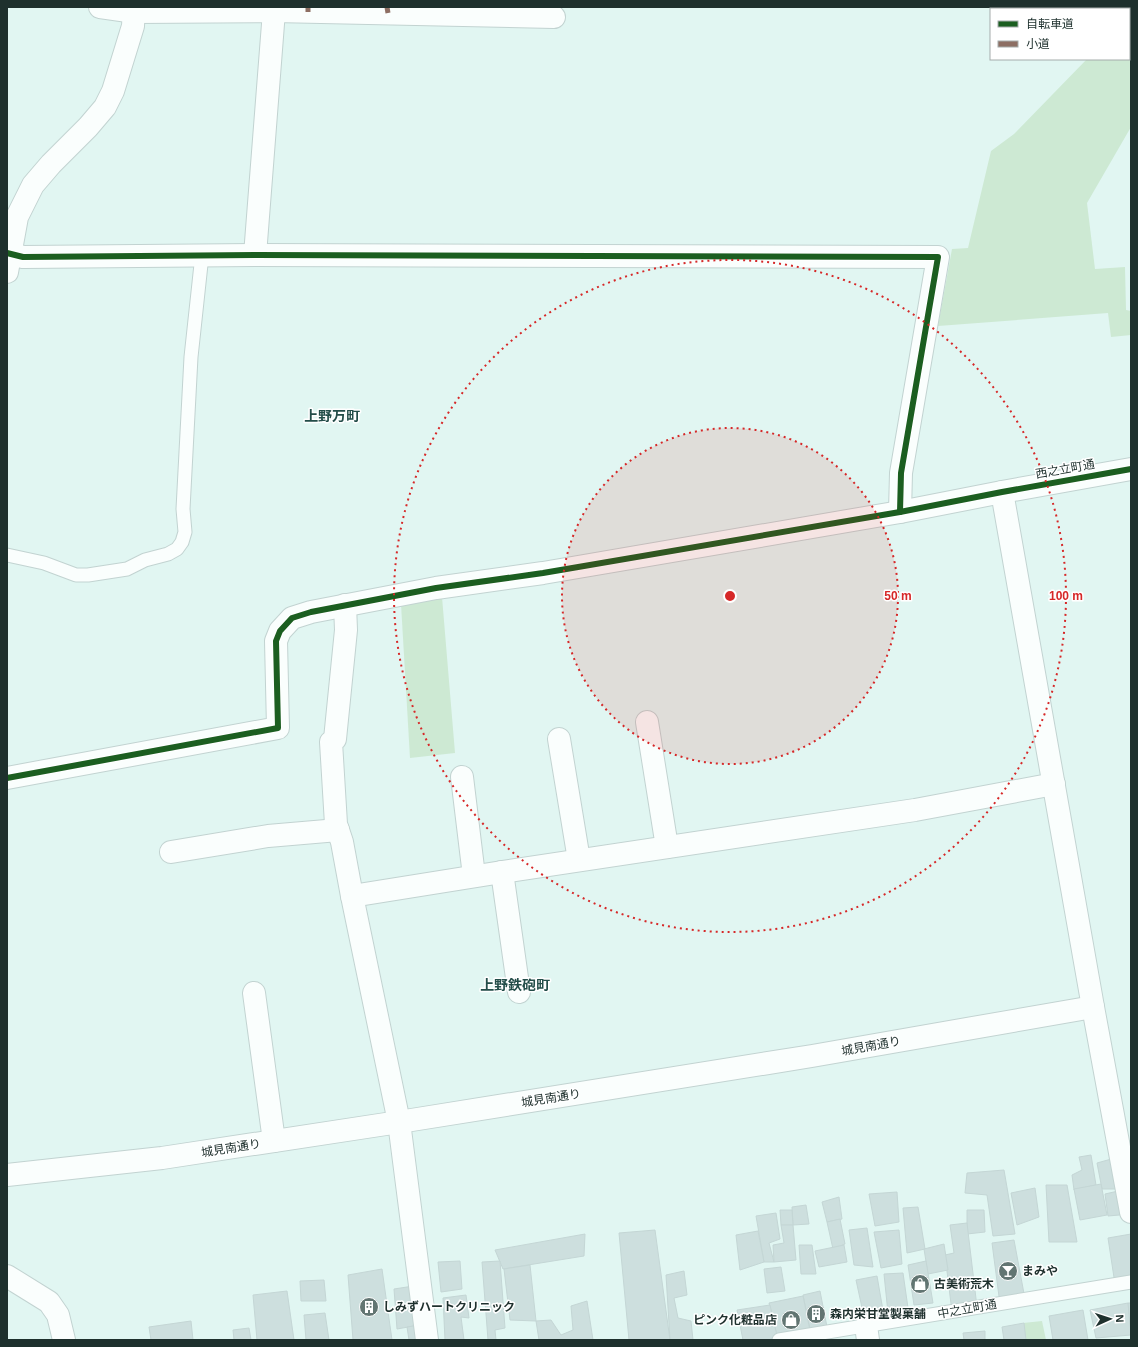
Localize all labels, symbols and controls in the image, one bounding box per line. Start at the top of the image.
legend [990,8,1130,60]
text: 自転車道 [1026,17,1074,31]
text: 小道 [1026,37,1050,51]
district label: 上野万町 [304,408,360,424]
street label: 西之立町通 [1034,457,1096,481]
centre of rings [723,589,737,603]
text: 50 m [884,589,912,603]
text: 100 m [1049,589,1083,603]
district label: 上野鉄砲町 [480,977,550,993]
street label: 城見南通り [840,1034,902,1058]
street label: 城見南通り [520,1086,582,1110]
street label: 城見南通り [200,1136,262,1160]
bar icon: まみや [997,1260,1019,1282]
place label: まみや [1022,1264,1058,1278]
shop icon: 古美術荒木 [909,1273,931,1295]
place label: 古美術荒木 [934,1277,994,1291]
building icon: しみずハートクリニック [358,1296,380,1318]
street label: 中之立町通 [936,1297,998,1321]
north arrow [1090,1299,1130,1339]
place label: しみずハートクリニック [383,1300,515,1314]
building icon: 森内栄甘堂製菓舗 [805,1303,827,1325]
place label: 森内栄甘堂製菓舗 [830,1307,926,1321]
shop icon: ピンク化粧品店 [780,1309,802,1331]
place label: ピンク化粧品店 [693,1313,777,1327]
text: N [1114,1314,1126,1323]

